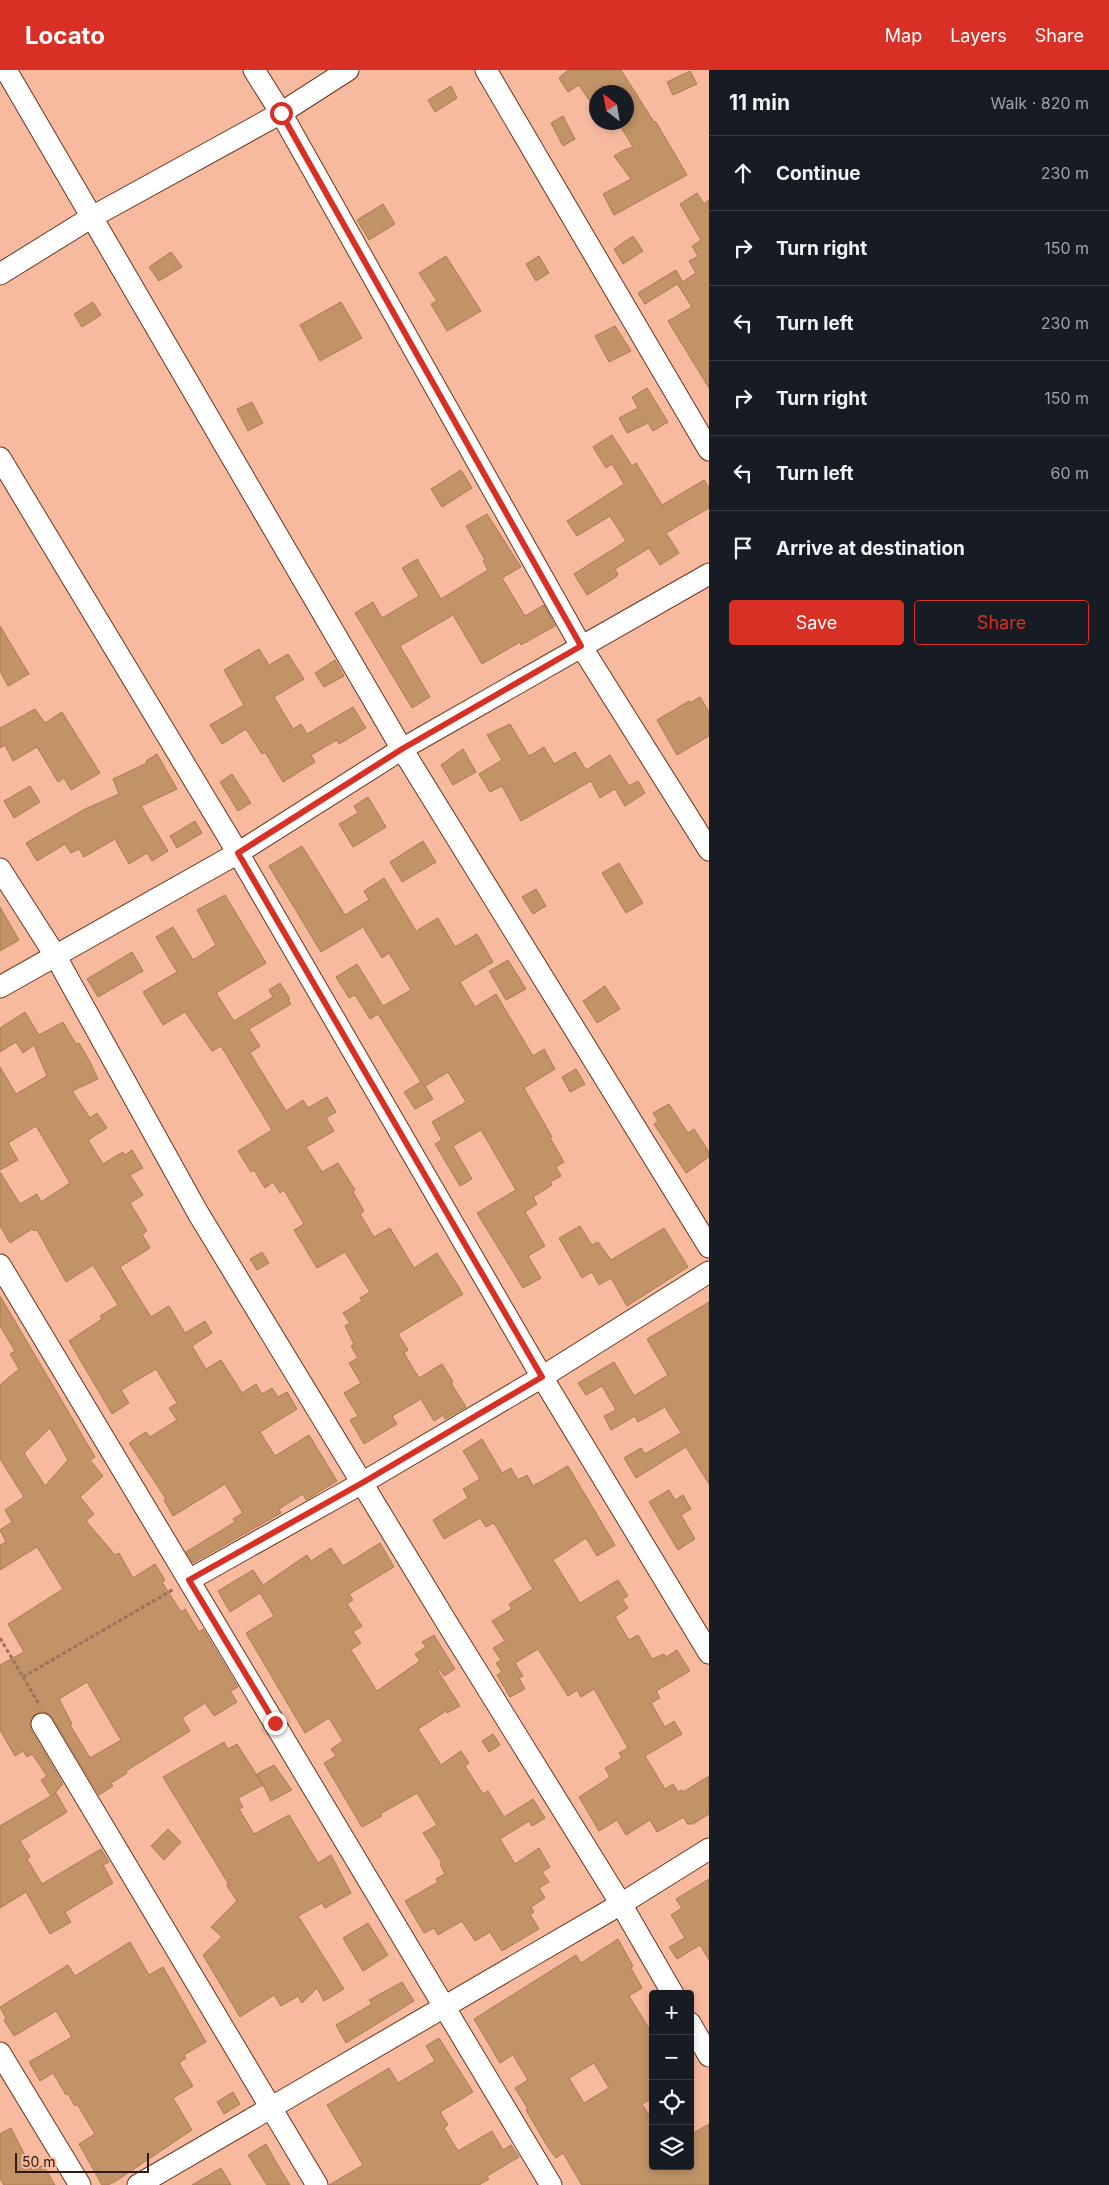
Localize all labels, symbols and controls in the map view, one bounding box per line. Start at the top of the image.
text: Locato [25,21,105,50]
text: Map [885,25,922,46]
text: Layers [950,25,1007,46]
text: Share [1035,25,1084,46]
north arrow [589,85,634,130]
text: 11 min [729,90,790,115]
text: Walk · 820 m [991,93,1089,113]
route start [270,102,293,125]
icon: ahead [729,159,757,187]
text: Continue [776,162,861,185]
text: 230 m [1041,163,1089,183]
icon: right [729,234,757,262]
text: Turn right [776,237,867,260]
text: 150 m [1044,238,1089,258]
icon: left [729,309,757,337]
text: Turn left [776,312,854,335]
text: 230 m [1041,313,1089,333]
icon: right [729,384,757,412]
text: Turn right [776,387,867,410]
text: 150 m [1044,388,1089,408]
icon: left [729,459,757,487]
text: Turn left [776,462,854,485]
text: 60 m [1050,463,1089,483]
icon: arrive [729,534,757,562]
text: Arrive at destination [776,537,965,560]
button: Save [729,600,904,645]
button: Share [914,600,1089,645]
route end [264,1712,287,1735]
map controls [649,1990,694,2170]
button: + [649,1990,694,2035]
button: − [649,2035,694,2080]
button: locate [649,2080,694,2125]
button: layers [649,2125,694,2170]
scale bar [15,2150,149,2173]
text: 50 m [22,2153,56,2170]

